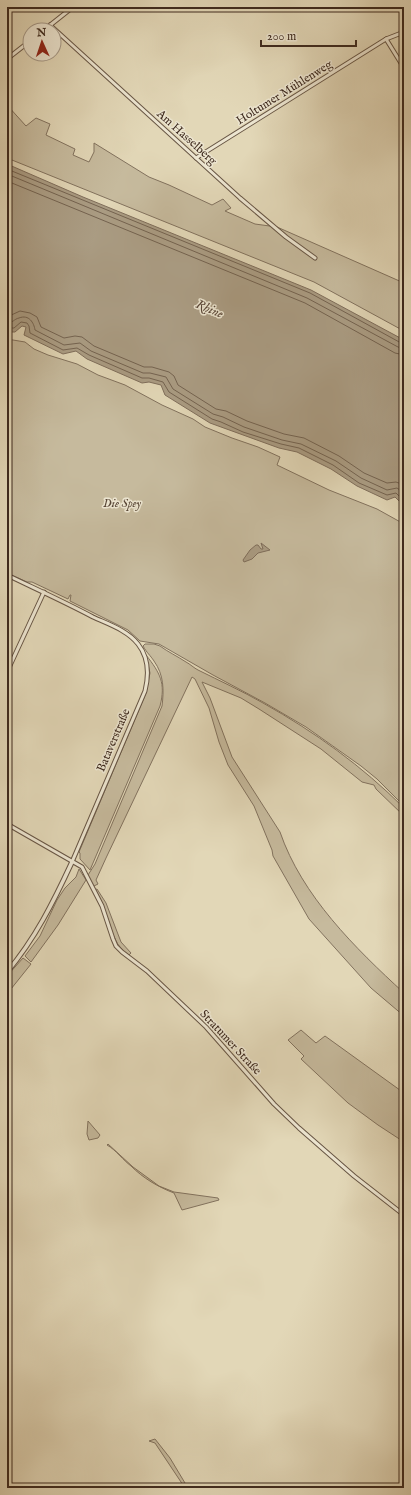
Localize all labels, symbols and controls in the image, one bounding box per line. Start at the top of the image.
north arrow [22,22,62,62]
scale bar [261,22,356,48]
text: N [35,26,47,40]
text: 200 m [267,29,296,44]
street label: Holtumer Mühlenweg [233,57,336,128]
street label: Am Hasselberg [153,106,220,169]
water label: Rhine [193,296,226,323]
park label: Die Spey [103,496,141,511]
street label: Bataverstraße [93,706,134,774]
street label: Stratumer Straße [197,1007,265,1078]

